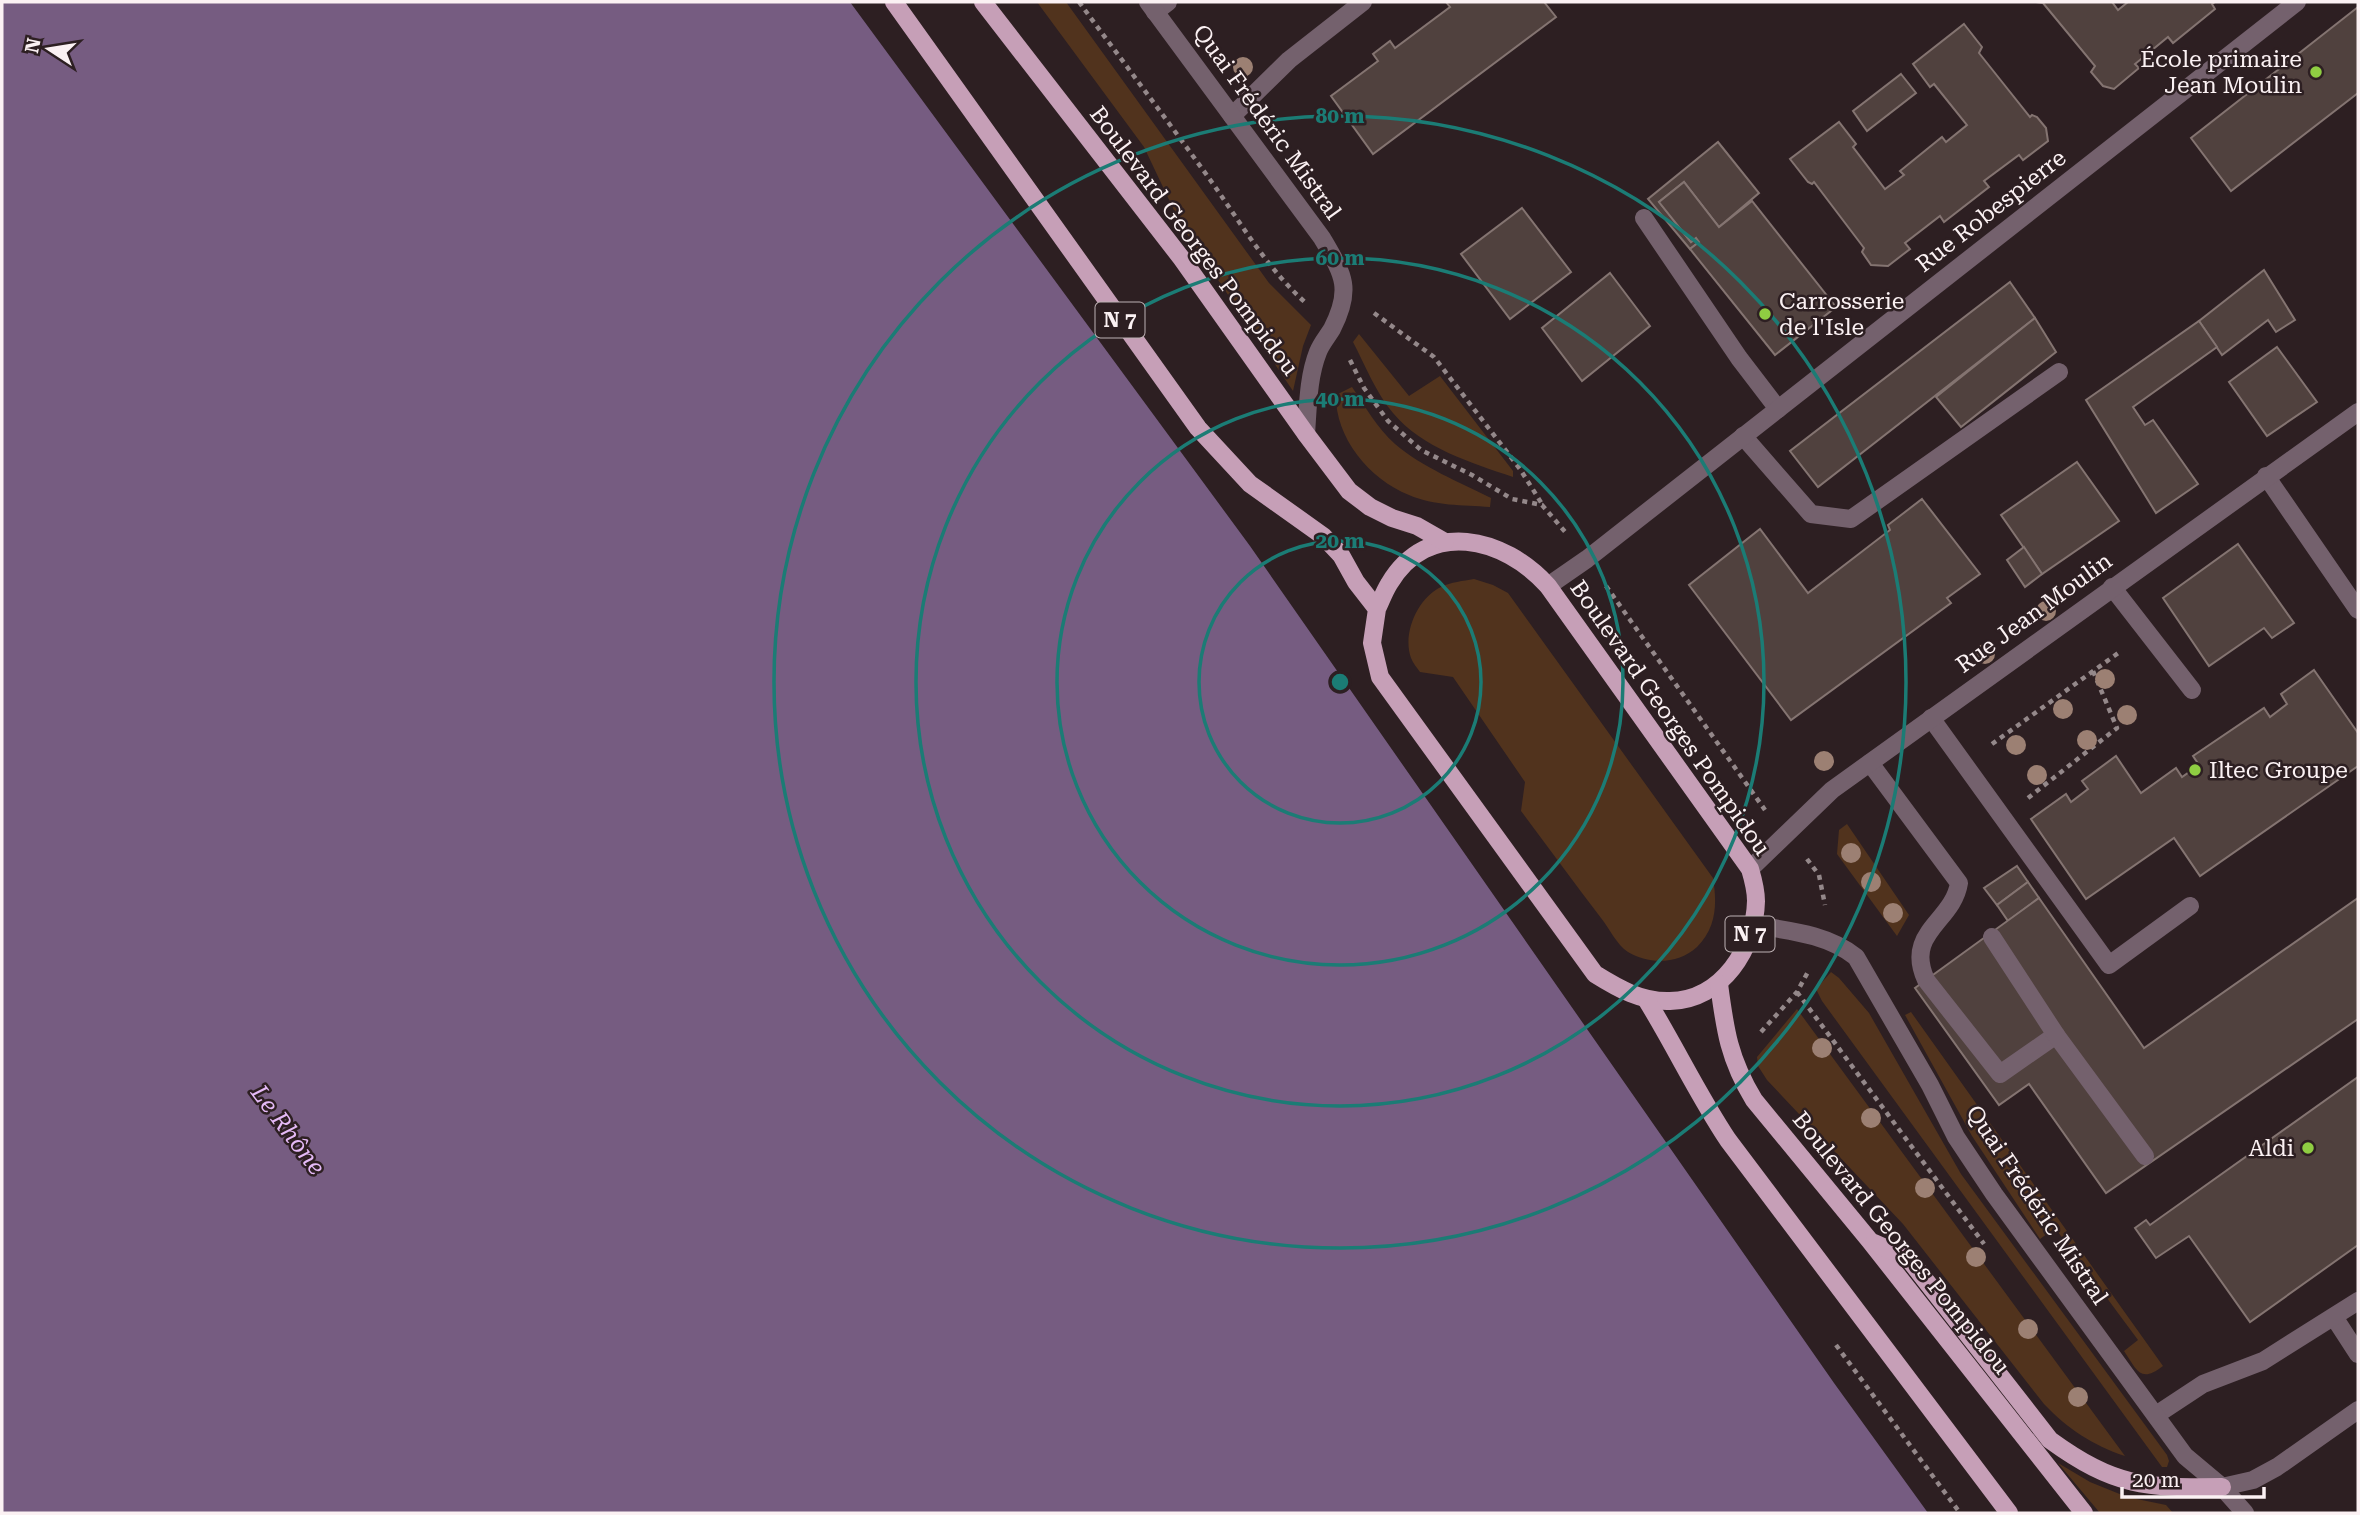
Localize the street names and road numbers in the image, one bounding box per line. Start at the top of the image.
street label: Quai Frédéric Mistral [1187,19,1347,225]
street label: Boulevard Georges Pompidou [1084,101,1304,381]
street label: Rue Robespierre [1911,144,2071,278]
road number: N 7 [1096,302,1144,338]
street label: Rue Jean Moulin [1951,547,2117,679]
street label: Boulevard Georges Pompidou [1564,575,1776,861]
road number: N 7 [1726,916,1774,951]
street label: Quai Frédéric Mistral [1960,1100,2114,1310]
street label: Boulevard Georges Pompidou [1787,1106,2015,1380]

